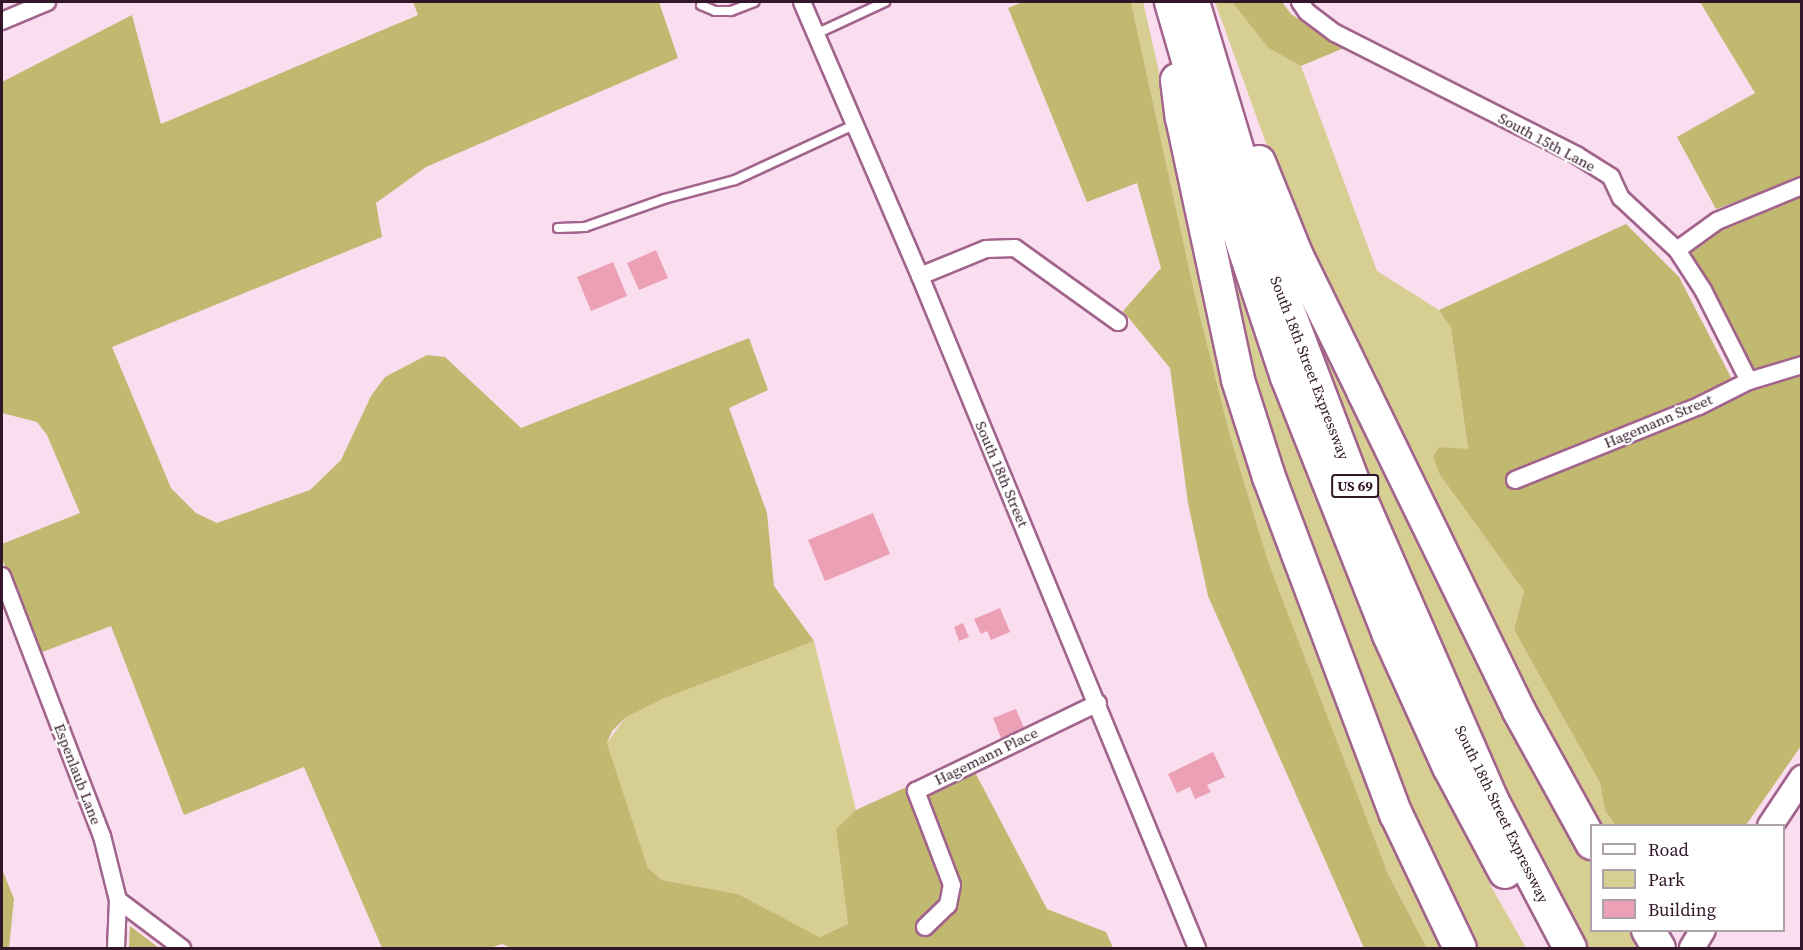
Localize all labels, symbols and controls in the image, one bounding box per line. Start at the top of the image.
street label: South 15th Lane [1495,109,1599,175]
street label: South 18th Street Expressway [1267,274,1353,462]
street label: Hagemann Street [1601,390,1715,452]
street label: South 18th Street [972,418,1032,530]
road number: US 69 [1331,475,1379,497]
street label: Espenlaub Lane [50,721,106,827]
street label: South 18th Street Expressway [1451,722,1553,906]
street label: Hagemann Place [931,723,1041,789]
legend [1590,824,1785,932]
text: Road [1648,837,1689,862]
text: Park [1648,867,1685,892]
text: Building [1648,897,1716,922]

